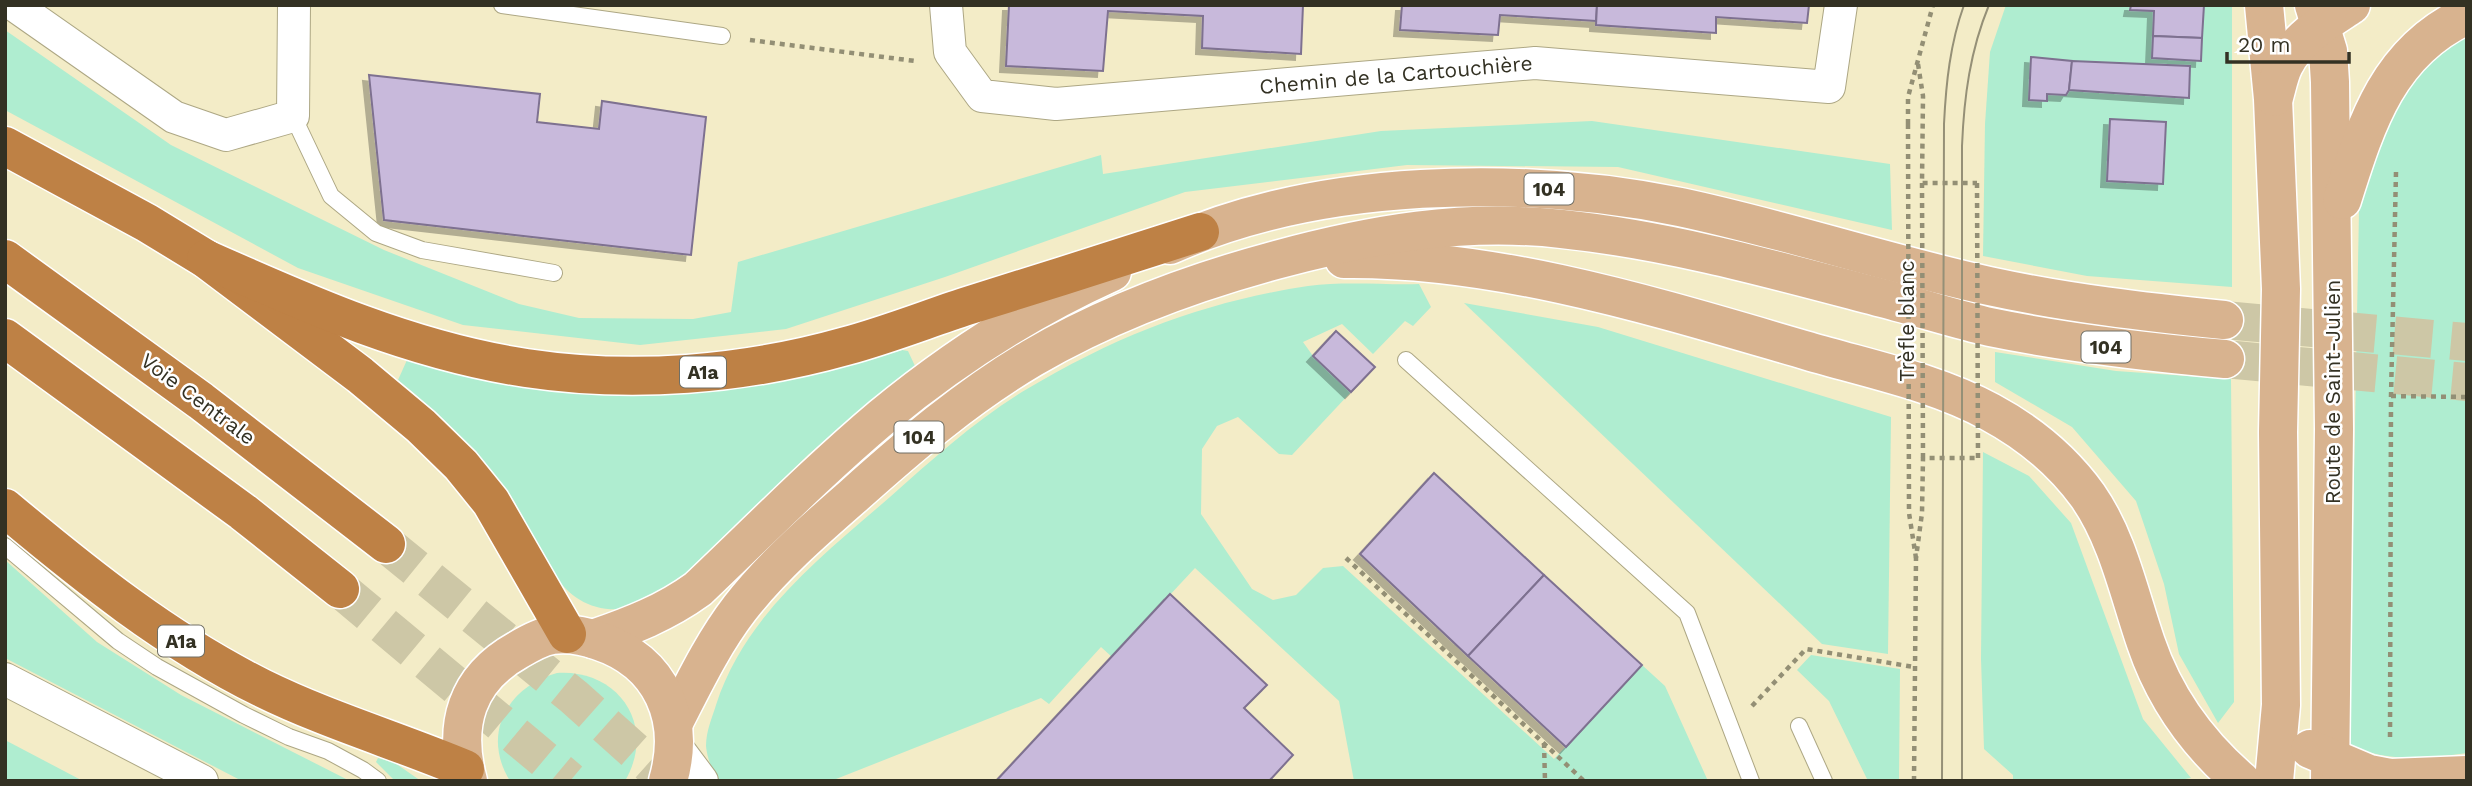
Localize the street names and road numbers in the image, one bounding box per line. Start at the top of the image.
street label: Chemin de la Cartouchière [1258,50,1534,99]
road number: 104 [1524,174,1574,204]
street label: Trèfle blanc [1894,260,1919,382]
street label: Route de Saint-Julien [2320,280,2345,504]
road number: 104 [2082,332,2130,362]
street label: Voie Centrale [136,347,261,450]
road number: A1a [680,356,726,388]
road number: 104 [894,422,944,452]
road number: A1a [158,626,204,656]

